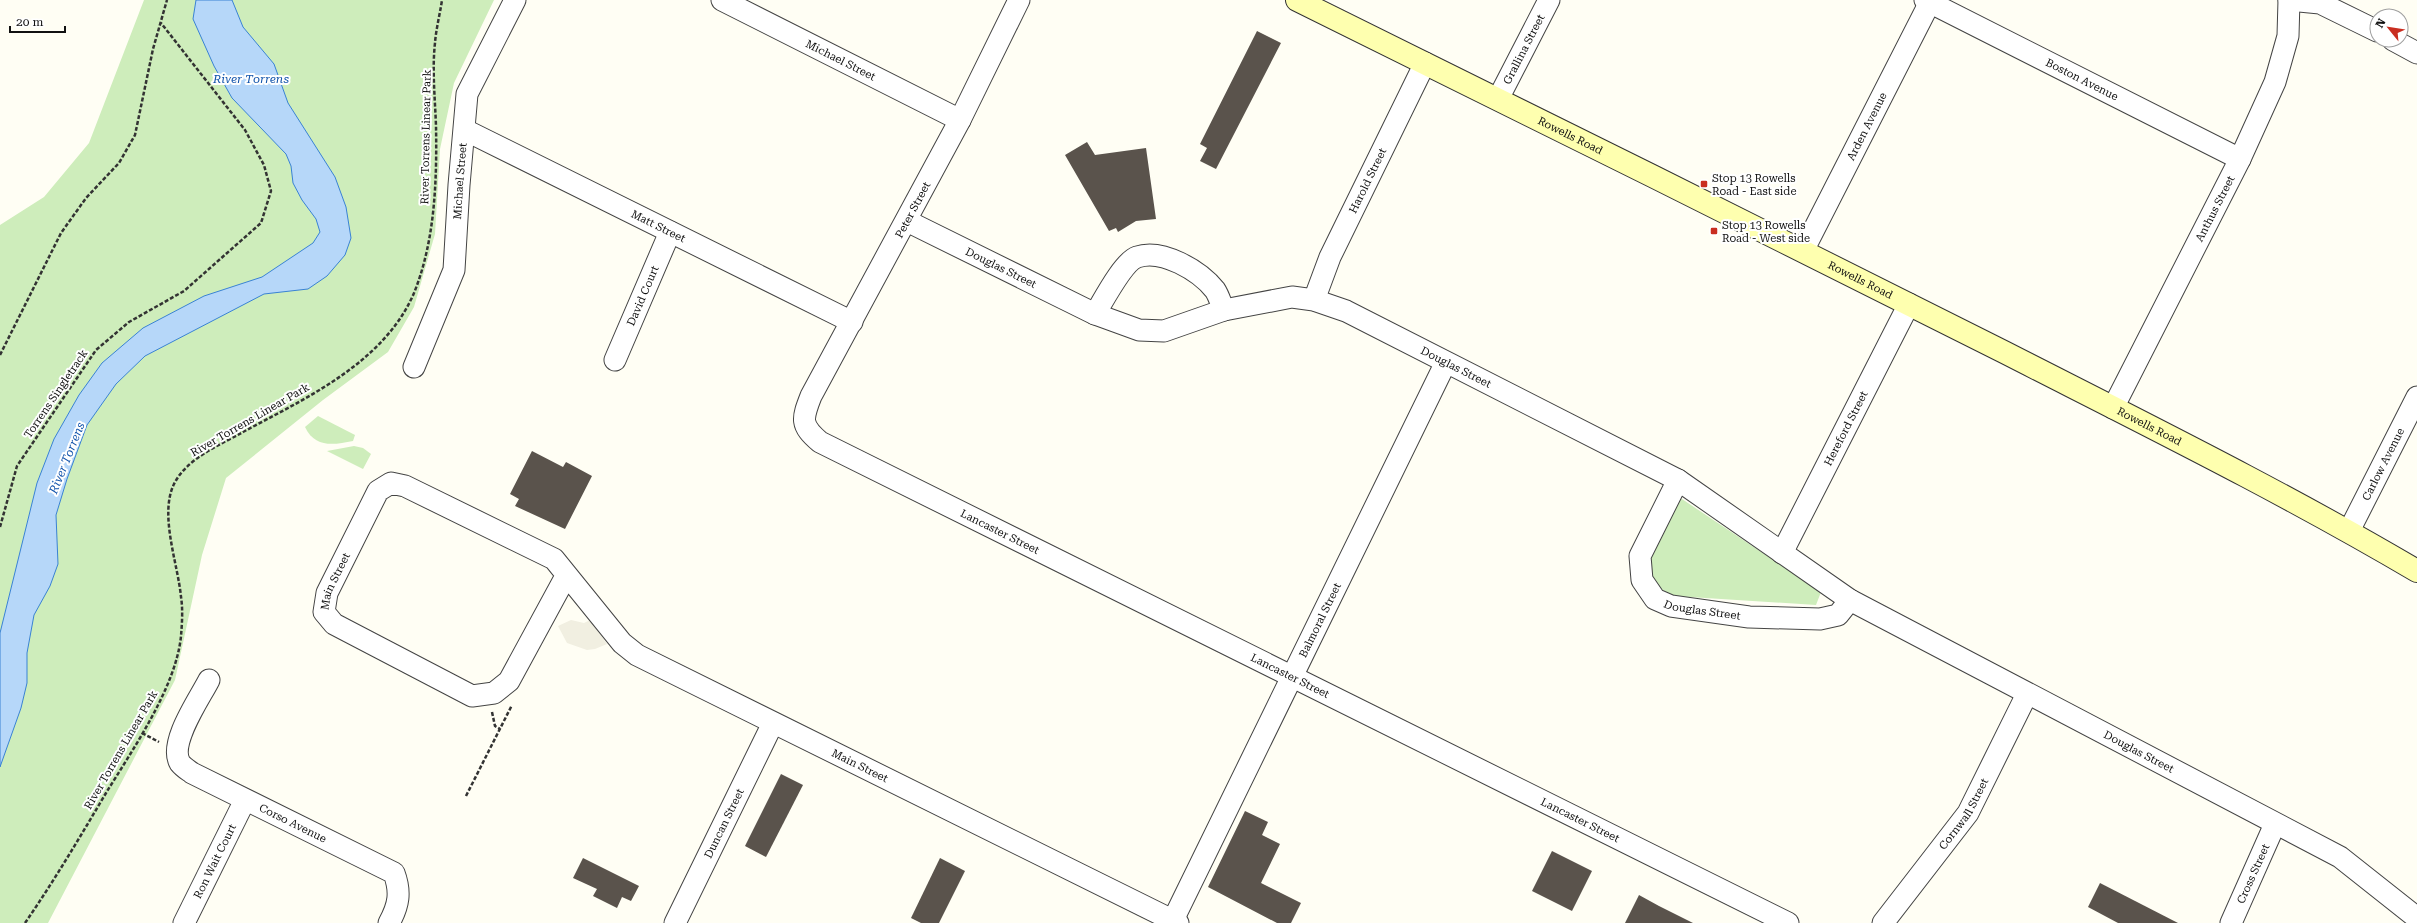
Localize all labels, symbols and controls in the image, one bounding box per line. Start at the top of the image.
scale bar [10,8,65,34]
north arrow [2369,8,2409,48]
street label: Grallina Street [1500,12,1547,86]
text: 20 m [16,15,43,29]
text: N [2373,16,2389,30]
street label: Michael Street [804,37,878,83]
street label: Boston Avenue [2044,56,2121,103]
street label: River Torrens Linear Park [418,69,434,205]
water label: River Torrens [212,72,289,86]
street label: Arden Avenue [1844,90,1889,162]
street label: Rowells Road [1536,114,1605,157]
street label: Michael Street [450,142,469,220]
street label: Harold Street [1346,146,1389,215]
place label: Stop 13 Rowells Road - East side [1712,172,1796,198]
street label: Anthus Street [2193,173,2237,244]
marker: Stop 13 Rowells Road - East side [1699,179,1709,189]
street label: Peter Street [893,180,933,240]
street label: Matt Street [629,207,688,245]
place label: Stop 13 Rowells Road - West side [1722,219,1810,245]
marker: Stop 13 Rowells Road - West side [1709,226,1719,236]
street label: Douglas Street [964,245,1039,291]
street label: Rowells Road [1826,258,1895,301]
street label: David Court [624,264,661,328]
street label: Douglas Street [1419,344,1494,390]
street label: Torrens Singletrack [22,347,91,441]
street label: River Torrens Linear Park [188,381,312,459]
street label: Hereford Street [1821,389,1870,468]
street label: Rowells Road [2115,404,2184,448]
water label: River Torrens [46,420,88,497]
street label: Carlow Avenue [2359,426,2407,503]
street label: Lancaster Street [958,506,1042,556]
street label: Main Street [318,550,353,611]
street label: Balmoral Street [1296,580,1344,660]
street label: Douglas Street [1662,597,1741,622]
street label: Lancaster Street [1249,651,1332,701]
street label: River Torrens Linear Park [82,688,160,812]
street label: Douglas Street [2102,728,2176,775]
street label: Main Street [830,746,890,785]
street label: Cornwall Street [1936,776,1991,852]
street label: Duncan Street [701,786,746,860]
street label: Lancaster Street [1539,795,1622,845]
street label: Corso Avenue [257,801,329,845]
street label: Ron Wait Court [191,822,239,901]
street label: Cross Street [2234,842,2272,906]

